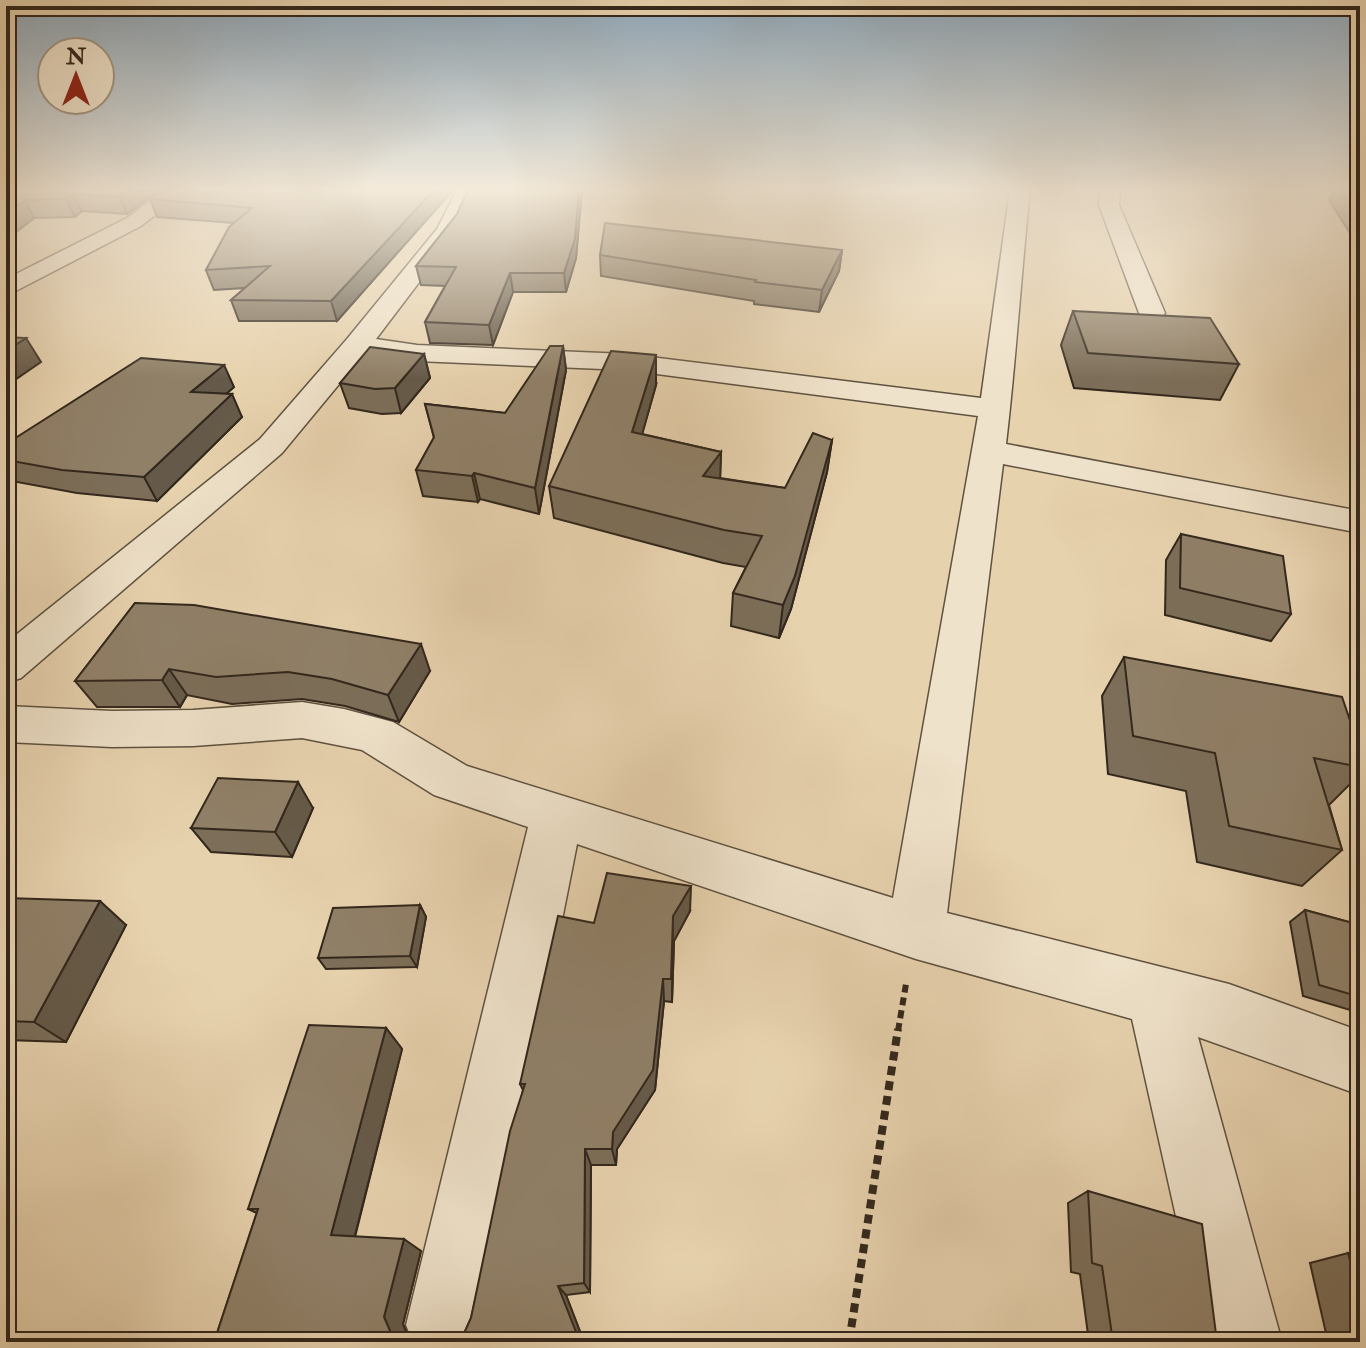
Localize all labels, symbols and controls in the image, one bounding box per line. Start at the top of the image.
north arrow [36,36,116,116]
text: N [65,43,86,71]

